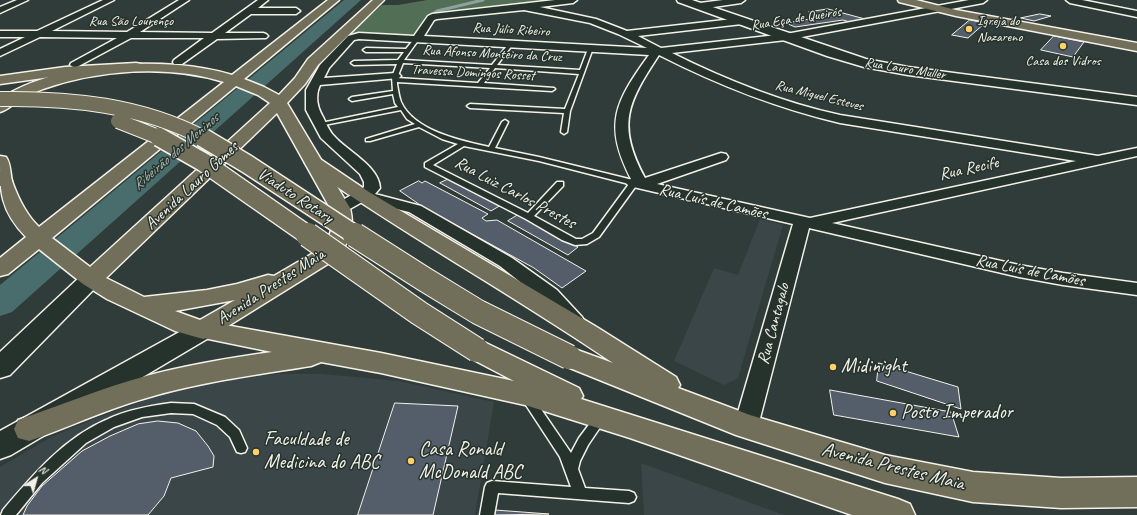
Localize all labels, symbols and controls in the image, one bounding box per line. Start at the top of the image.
street label: Rua Eça de Queirós [750,4,842,34]
street label: Rua São Lourenço [89,13,173,29]
place label: Igreja do Nazareno [977,13,1022,46]
street label: Rua Júlio Ribeiro [472,20,550,40]
marker: Igreja do Nazareno [964,24,974,34]
marker: Casa dos Vidros [1058,41,1068,51]
street label: Rua Afonso Monteiro da Cruz [422,42,562,66]
place label: Casa dos Vidros [1026,53,1100,69]
street label: Rua Lauro Muller [863,54,947,84]
street label: Travessa Domingos Rosset [411,61,535,85]
street label: Rua Miguel Esteves [773,77,865,115]
water label: Ribeirão dos Meninos [129,110,223,194]
street label: Avenida Lauro Gomes [141,137,243,235]
street label: Rua Luiz Carlos Prestes [451,153,579,233]
street label: Rua Recife [938,153,1000,185]
street label: Viaduto Rotary [253,164,337,228]
street label: Rua Luís de Camões [657,180,769,224]
street label: Avenida Prestes Maia [213,245,329,329]
street label: Rua Luís de Camões [974,250,1086,292]
street label: Rua Cantagalo [753,281,795,367]
place label: Midinight [841,355,907,379]
marker: Midinight [828,362,838,372]
place label: Posto Imperador [901,401,1013,425]
marker: Posto Imperador [888,408,898,418]
place label: Faculdade de Medicina do ABC [264,428,379,475]
place label: Casa Ronald McDonald ABC [419,438,522,485]
street label: Avenida Prestes Maia [819,438,967,496]
marker: Faculdade de Medicina do ABC [251,447,261,457]
marker: Casa Ronald McDonald ABC [406,456,416,466]
north arrow [16,459,56,499]
text: N [36,462,50,477]

